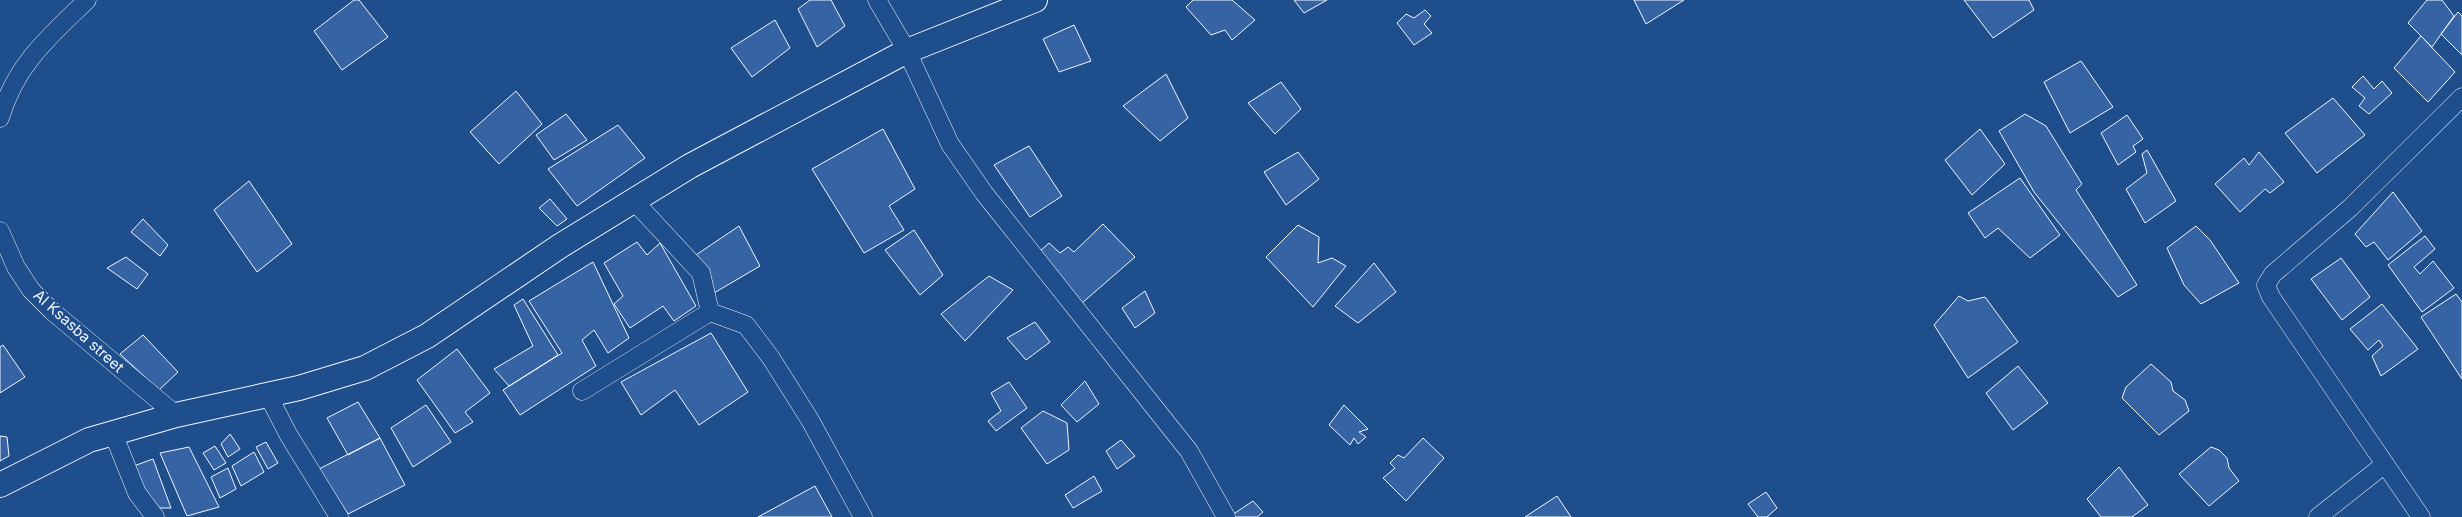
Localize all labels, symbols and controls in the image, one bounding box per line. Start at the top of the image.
street label: Al Ksasba street [30,285,128,377]

